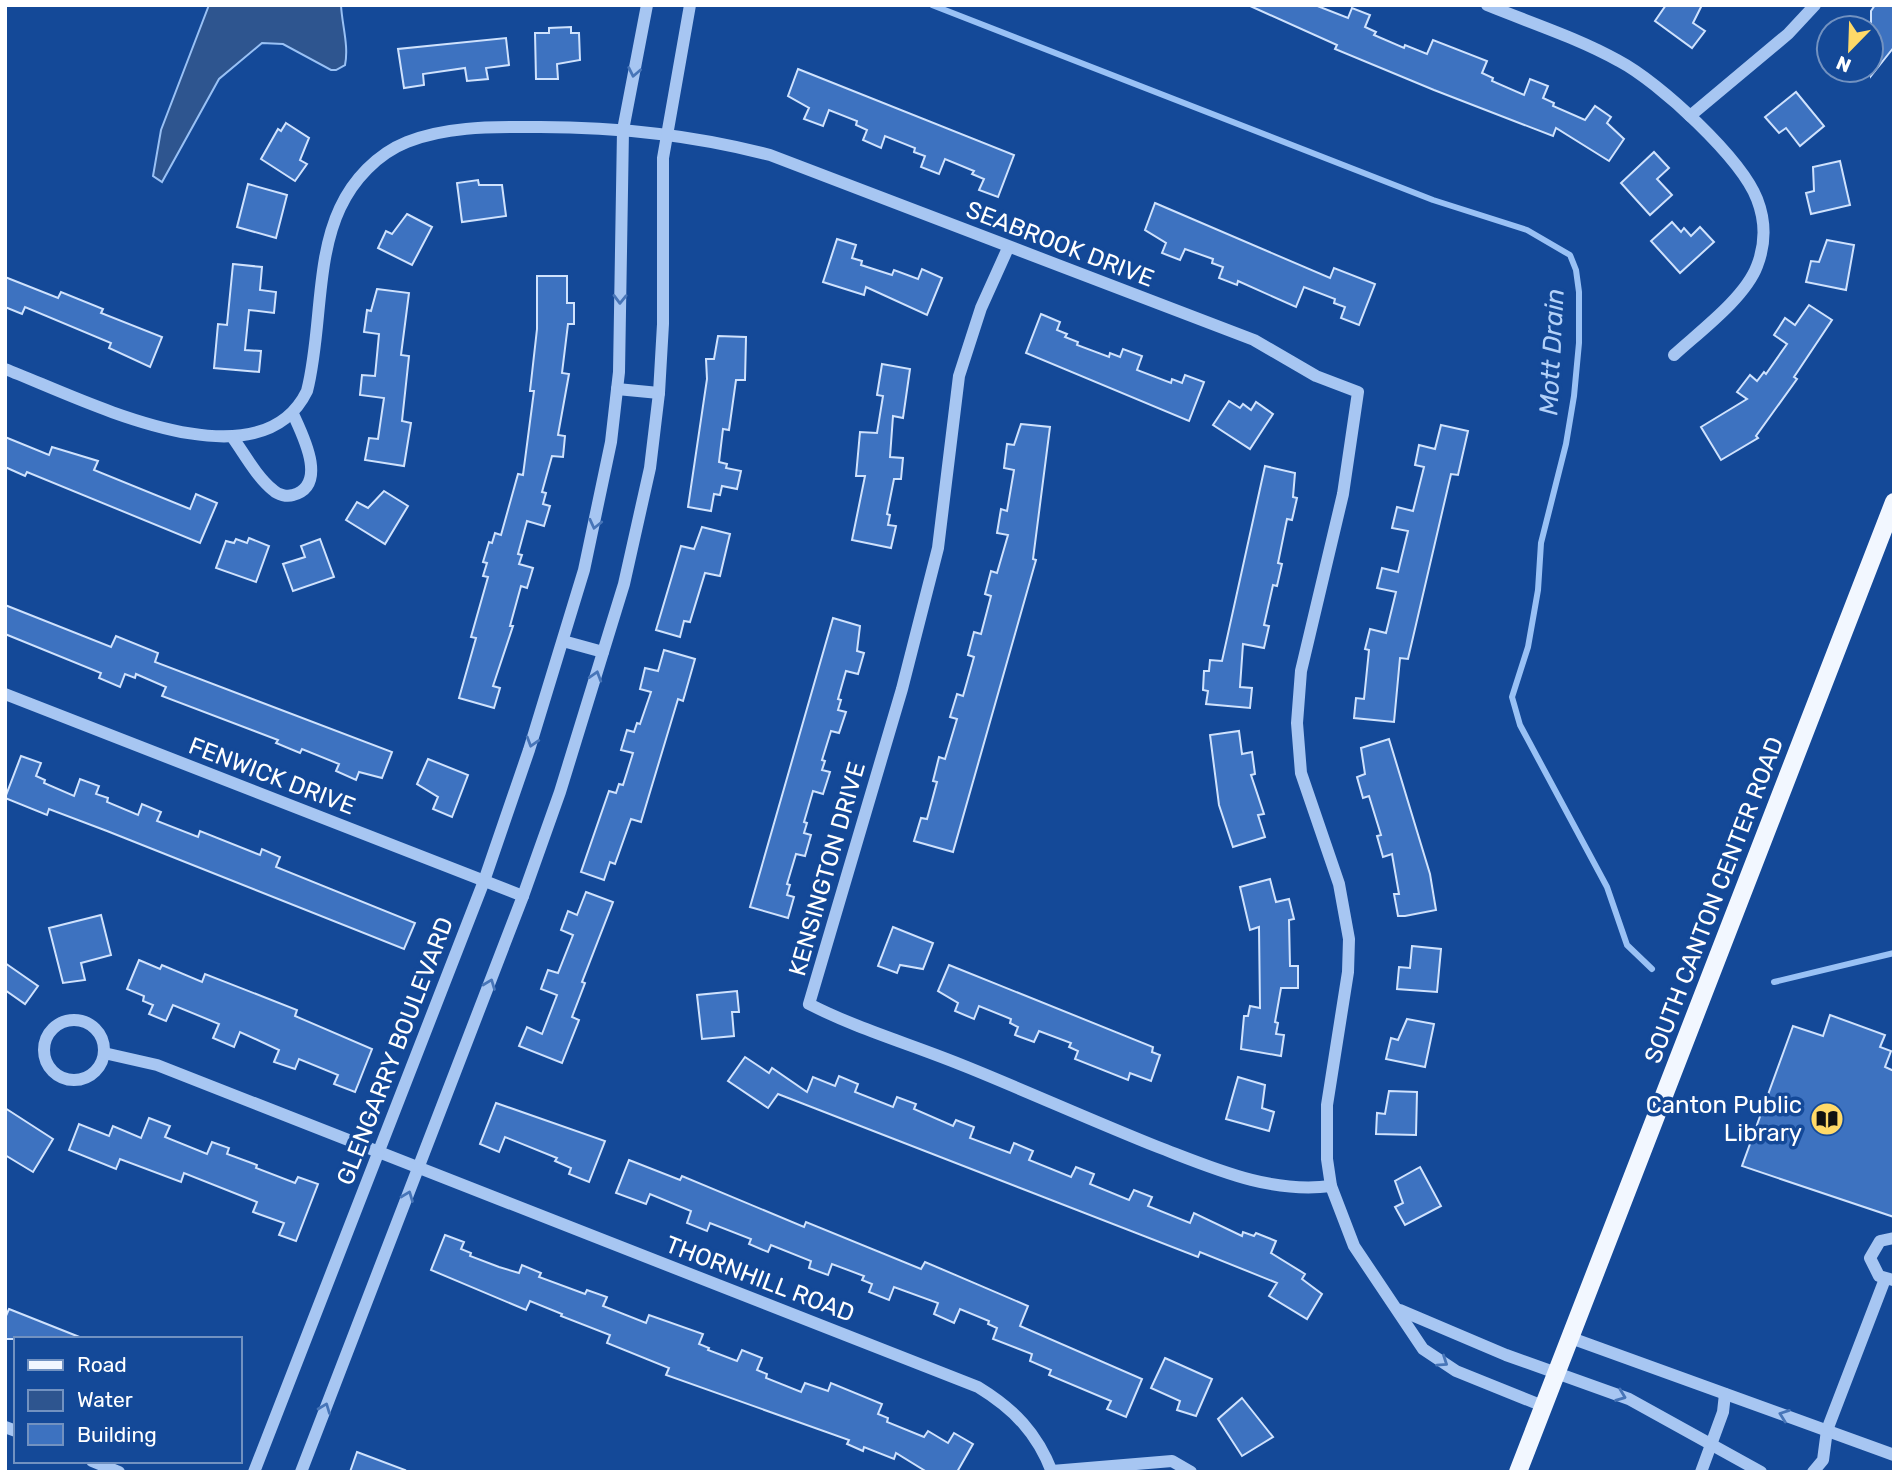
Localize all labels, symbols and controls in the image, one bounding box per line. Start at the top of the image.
north arrow [1815,14,1885,84]
text: N [1833,51,1854,77]
one-way arrow [627,66,642,78]
street label: SEABROOK DRIVE [962,195,1158,293]
water label: Mott Drain [1533,288,1571,416]
one-way arrow [612,294,628,304]
one-way arrow [589,518,603,530]
one-way arrow [587,671,602,683]
street label: FENWICK DRIVE [185,731,359,821]
street label: SOUTH CANTON CENTER ROAD [1639,733,1789,1067]
one-way arrow [525,736,540,748]
street label: KENSINGTON DRIVE [783,759,871,979]
street label: GLENGARRY BOULEVARD [331,913,459,1189]
one-way arrow [481,978,495,990]
place label: Canton Public Library [1646,1091,1802,1147]
library icon: Canton Public Library [1808,1100,1846,1138]
one-way arrow [399,1191,413,1203]
street label: THORNHILL ROAD [662,1230,858,1328]
legend [14,1337,242,1463]
text: Road [77,1352,127,1377]
one-way arrow [1435,1354,1448,1366]
text: Water [77,1387,133,1412]
one-way arrow [1614,1388,1627,1402]
one-way arrow [317,1403,331,1415]
one-way arrow [1778,1409,1790,1423]
text: Building [77,1422,157,1447]

